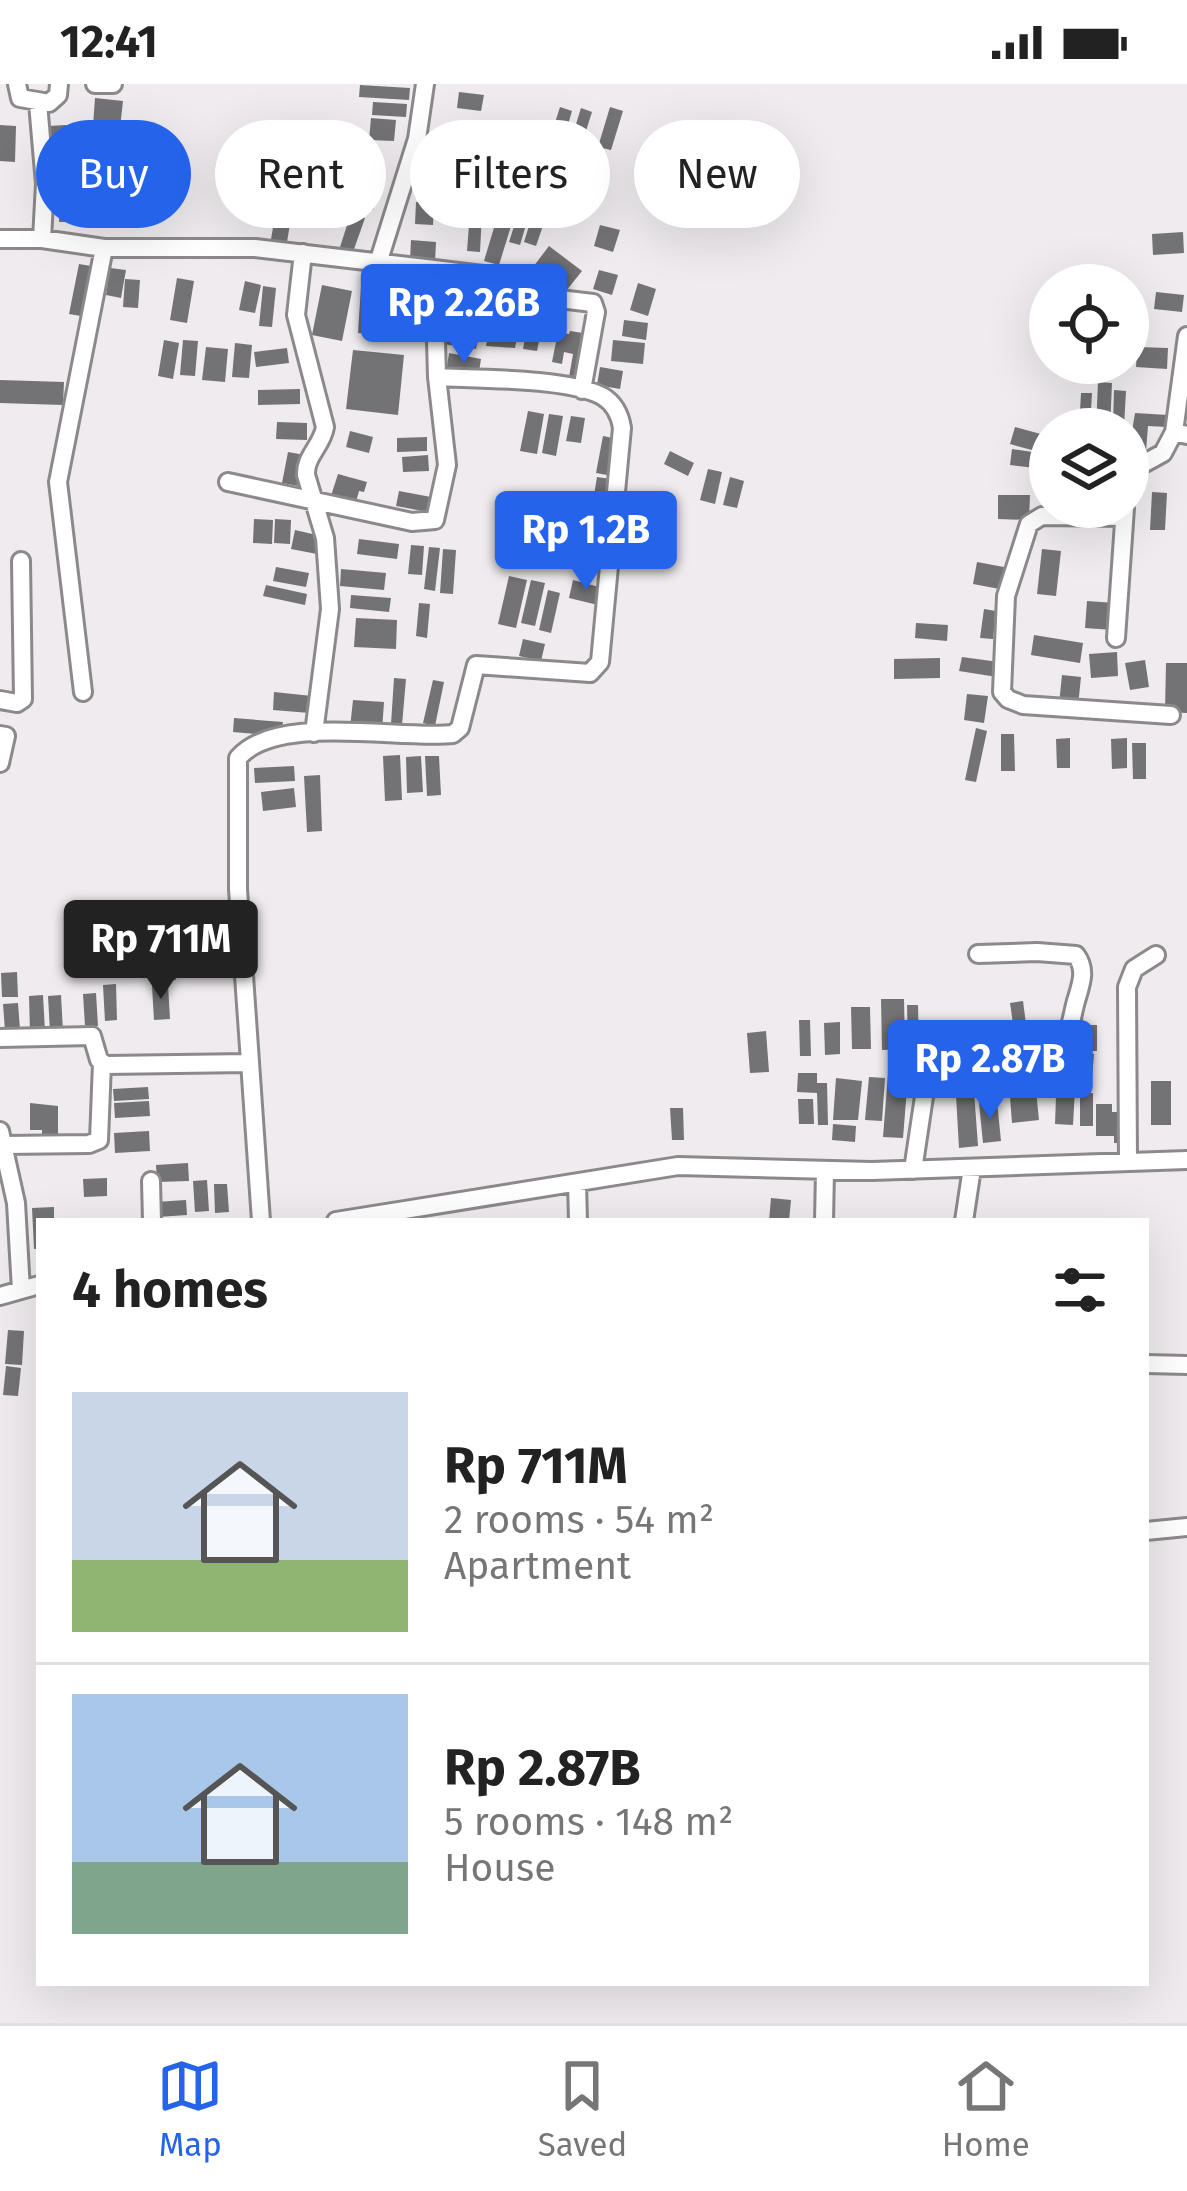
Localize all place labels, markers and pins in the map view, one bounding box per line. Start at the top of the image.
pin: Rp 2.26B [340,264,588,366]
pin: Rp 1.2B [475,491,697,593]
pin: Rp 711M [50,900,272,1002]
pin: Rp 2.87B [866,1020,1114,1122]

